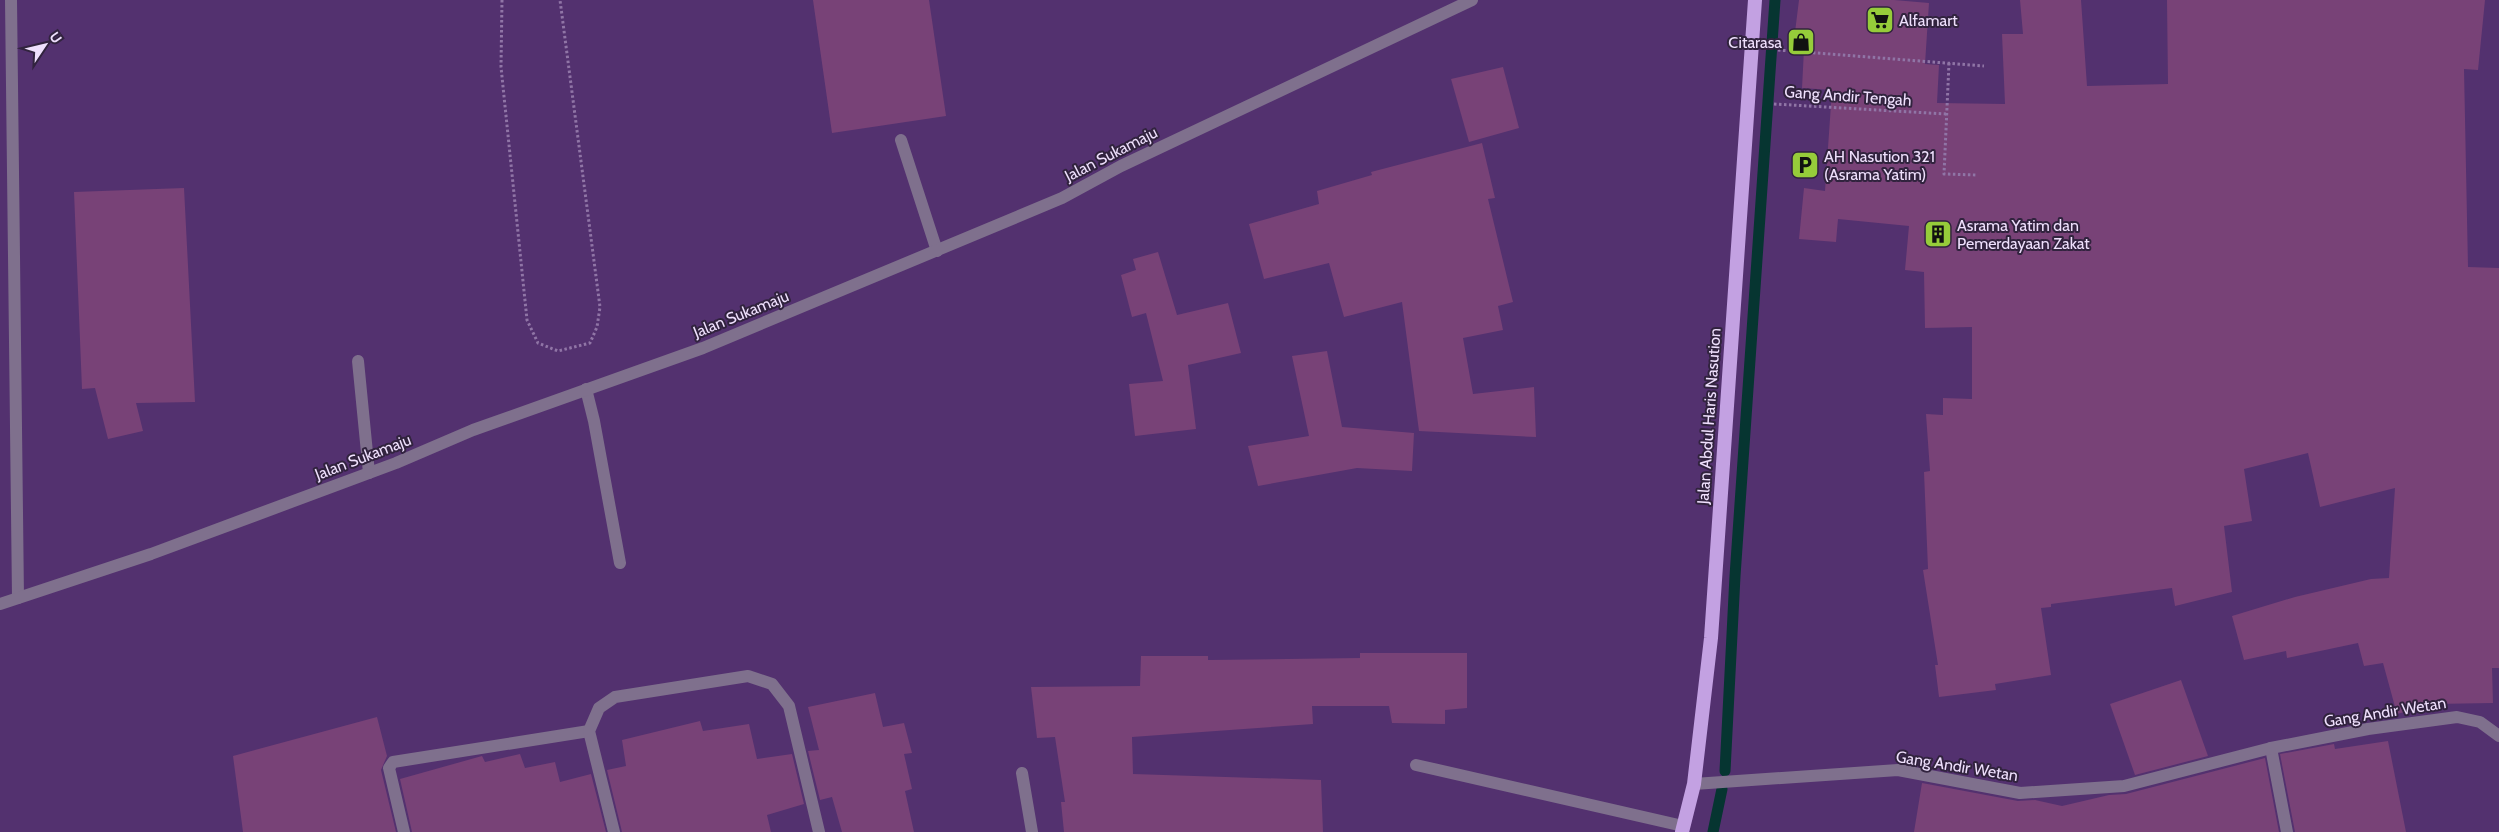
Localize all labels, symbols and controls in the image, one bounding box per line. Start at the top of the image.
supermarket icon: Alfamart [1865,5,1895,35]
place label: Alfamart [1899,11,1958,30]
north arrow [20,20,70,70]
shop icon: Citarasa [1786,27,1816,57]
text: U [45,28,66,47]
place label: Citarasa [1728,33,1782,52]
street label: Gang Andir Tengah [1784,82,1912,110]
street label: Jalan Sukamaju [1061,122,1161,186]
place label: AH Nasution 321 (Asrama Yatim) [1824,147,1935,184]
parking icon: AH Nasution 321 (Asrama Yatim) [1790,150,1820,180]
place label: Asrama Yatim dan Pemerdayaan Zakat [1957,216,2090,253]
building icon: Asrama Yatim dan Pemerdayaan Zakat [1923,219,1953,249]
street label: Jalan Sukamaju [689,286,792,342]
street label: Jalan Abdul Haris Nasution [1693,327,1725,506]
street label: Jalan Sukamaju [311,430,414,484]
street label: Gang Andir Wetan [2323,693,2447,731]
street label: Gang Andir Wetan [1895,747,2019,785]

